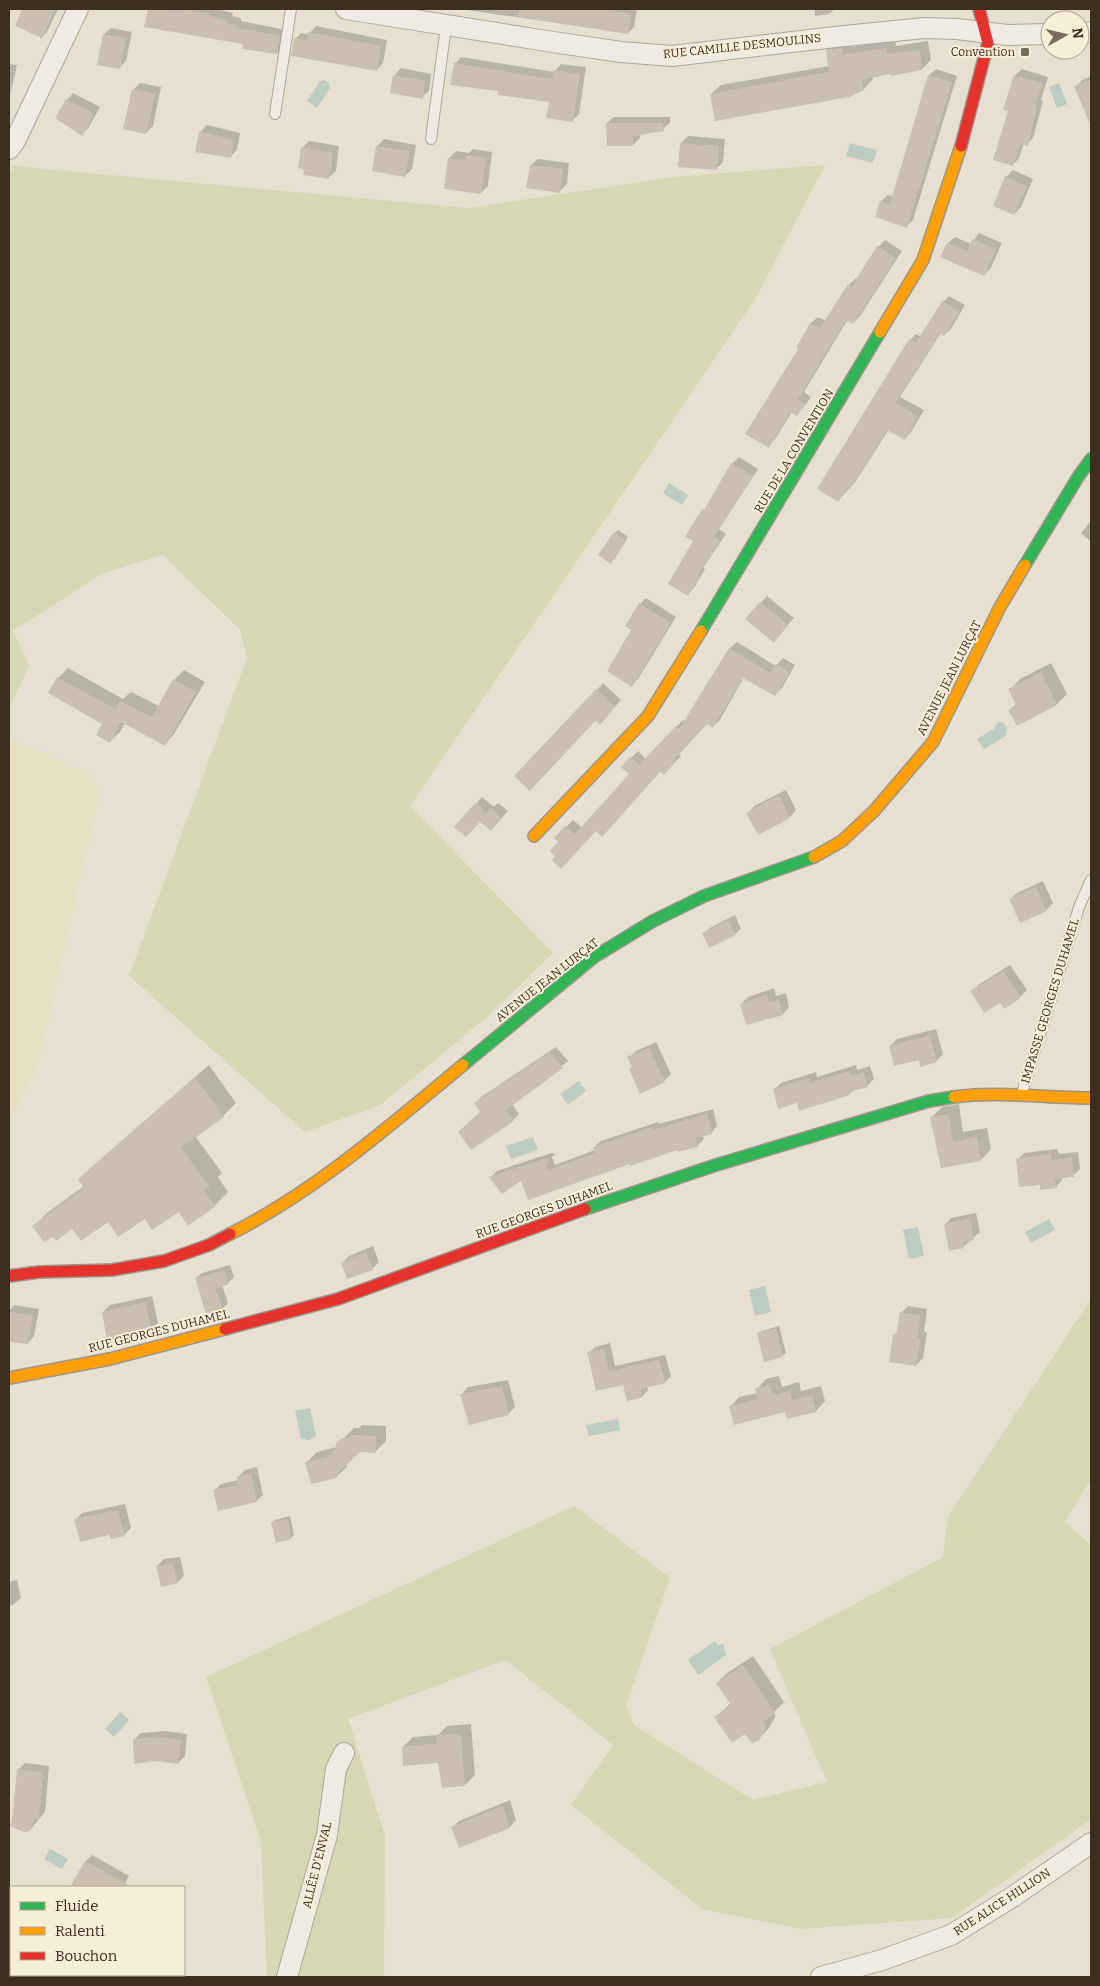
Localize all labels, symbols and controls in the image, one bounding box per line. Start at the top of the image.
north arrow [1040,10,1090,60]
text: N [1068,27,1087,40]
street label: RUE CAMILLE DESMOULINS [662,31,822,61]
place label: Convention [951,45,1015,59]
marker: Convention [1019,46,1031,58]
street label: RUE DE LA CONVENTION [751,386,837,515]
street label: AVENUE JEAN LURÇAT [914,618,984,738]
street label: IMPASSE GEORGES DUHAMEL [1018,916,1082,1085]
street label: AVENUE JEAN LURÇAT [493,935,601,1025]
street label: RUE GEORGES DUHAMEL [474,1179,615,1241]
street label: RUE GEORGES DUHAMEL [87,1307,231,1355]
street label: ALLÉE D'ENVAL [299,1820,335,1910]
street label: RUE ALICE HILLION [951,1865,1054,1939]
legend [10,1886,185,1976]
text: Fluide [55,1897,98,1915]
text: Ralenti [55,1922,105,1940]
text: Bouchon [55,1947,118,1965]

